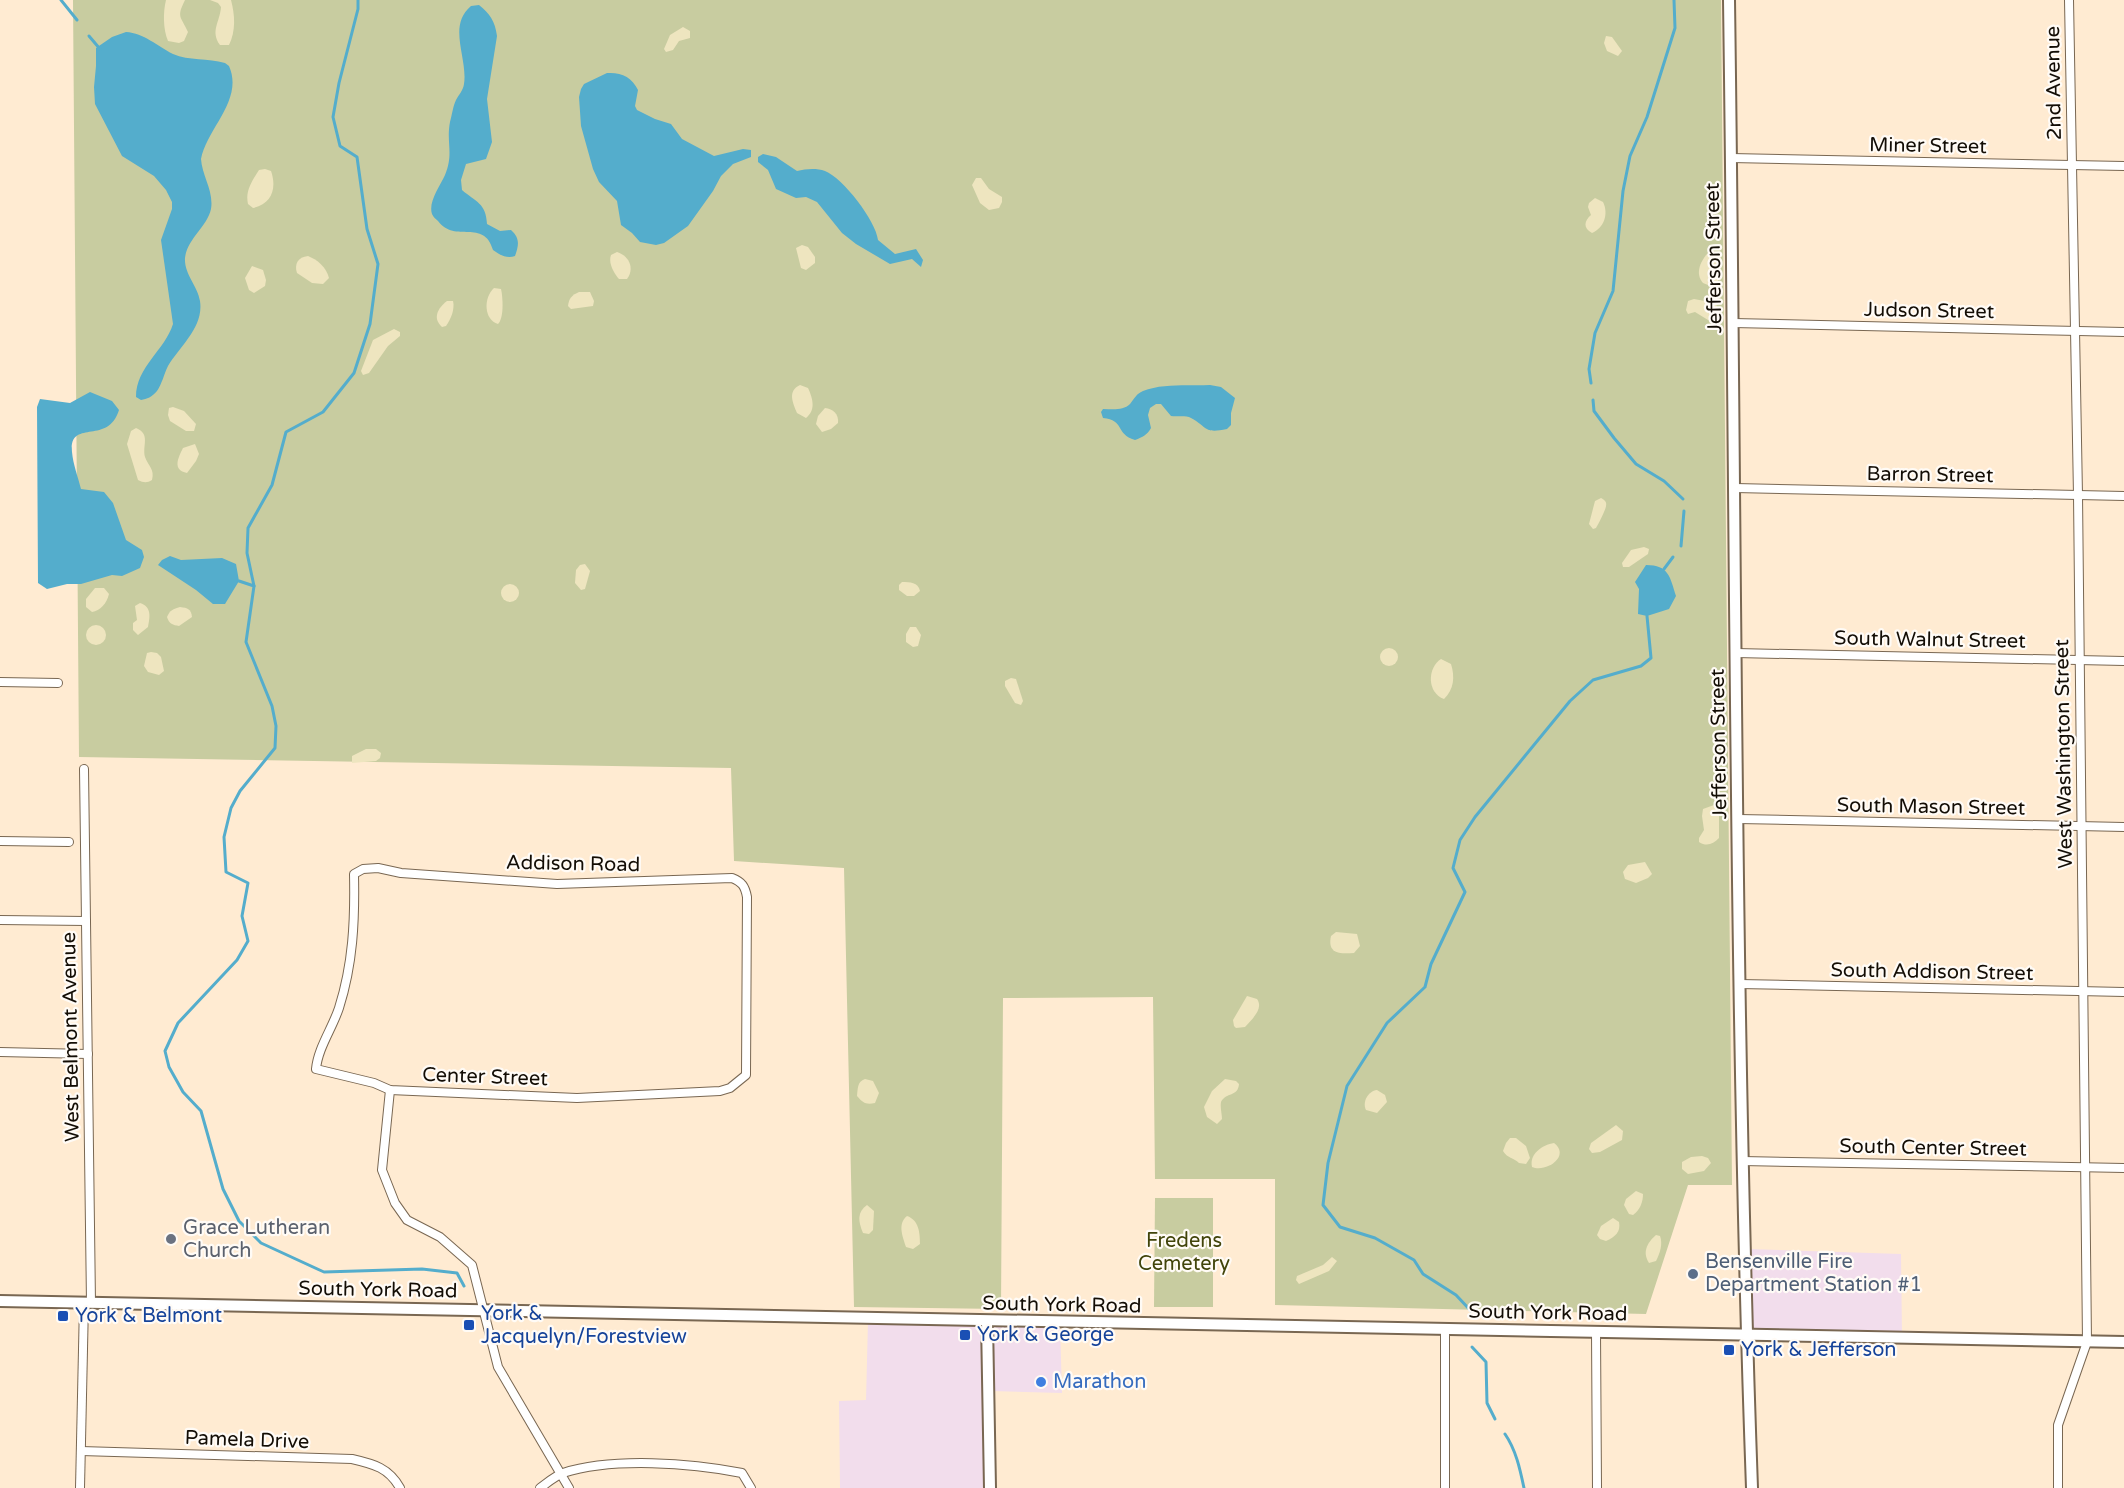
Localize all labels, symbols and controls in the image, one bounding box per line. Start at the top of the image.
street label: 2nd Avenue [2041,26,2067,140]
street label: Miner Street [1869,133,1987,159]
street label: Jefferson Street [1701,182,1727,334]
street label: Judson Street [1864,298,1995,324]
street label: Barron Street [1866,462,1994,488]
street label: South Walnut Street [1834,626,2026,654]
street label: West Washington Street [2050,639,2078,869]
street label: Jefferson Street [1706,668,1732,820]
street label: South Mason Street [1837,793,2026,821]
street label: Addison Road [506,851,640,877]
street label: West Belmont Avenue [57,932,85,1142]
street label: South Addison Street [1830,958,2034,986]
street label: Center Street [422,1063,549,1091]
street label: South Center Street [1839,1134,2027,1162]
place label: Grace Lutheran Church [183,1216,330,1263]
park label: Fredens Cemetery [1138,1229,1230,1276]
marker: Grace Lutheran Church [164,1232,178,1246]
place label: Bensenville Fire Department Station #1 [1705,1250,1922,1297]
marker: Bensenville Fire Department Station #1 [1686,1267,1700,1281]
street label: South York Road [298,1277,458,1303]
street label: South York Road [982,1292,1142,1318]
street label: South York Road [1468,1300,1628,1326]
place label: York & Jacquelyn/Forestview [481,1302,687,1349]
place label: York & Belmont [75,1304,223,1328]
marker: York & Belmont [56,1309,70,1323]
marker: York & Jacquelyn/Forestview [462,1318,476,1332]
place label: York & George [977,1323,1114,1347]
marker: York & George [958,1328,972,1342]
place label: York & Jefferson [1741,1338,1897,1362]
marker: York & Jefferson [1722,1343,1736,1357]
place label: Marathon [1053,1370,1146,1394]
marker: Marathon [1034,1375,1048,1389]
street label: Pamela Drive [184,1426,310,1454]

